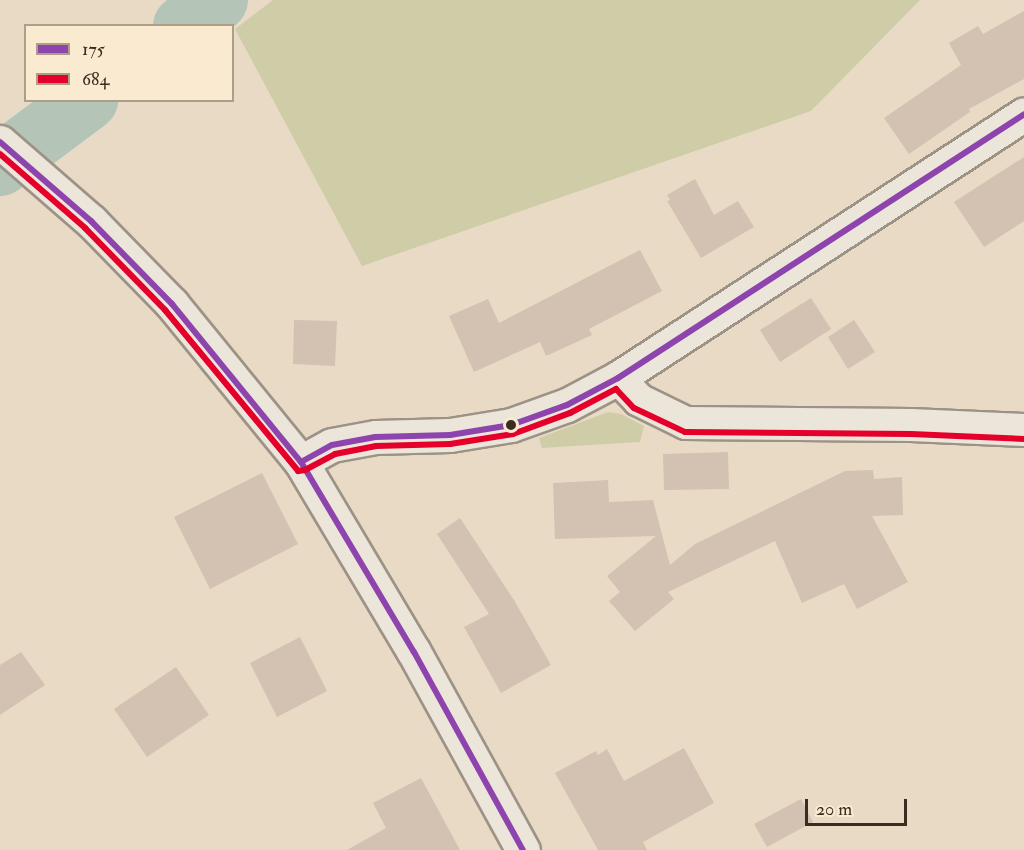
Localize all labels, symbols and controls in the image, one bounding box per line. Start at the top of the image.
legend [24,24,234,102]
text: 175 [82,38,105,61]
text: 684 [82,68,109,91]
unlabelled marker [505,419,517,431]
scale bar [808,787,910,825]
text: 20 m [816,798,852,821]

